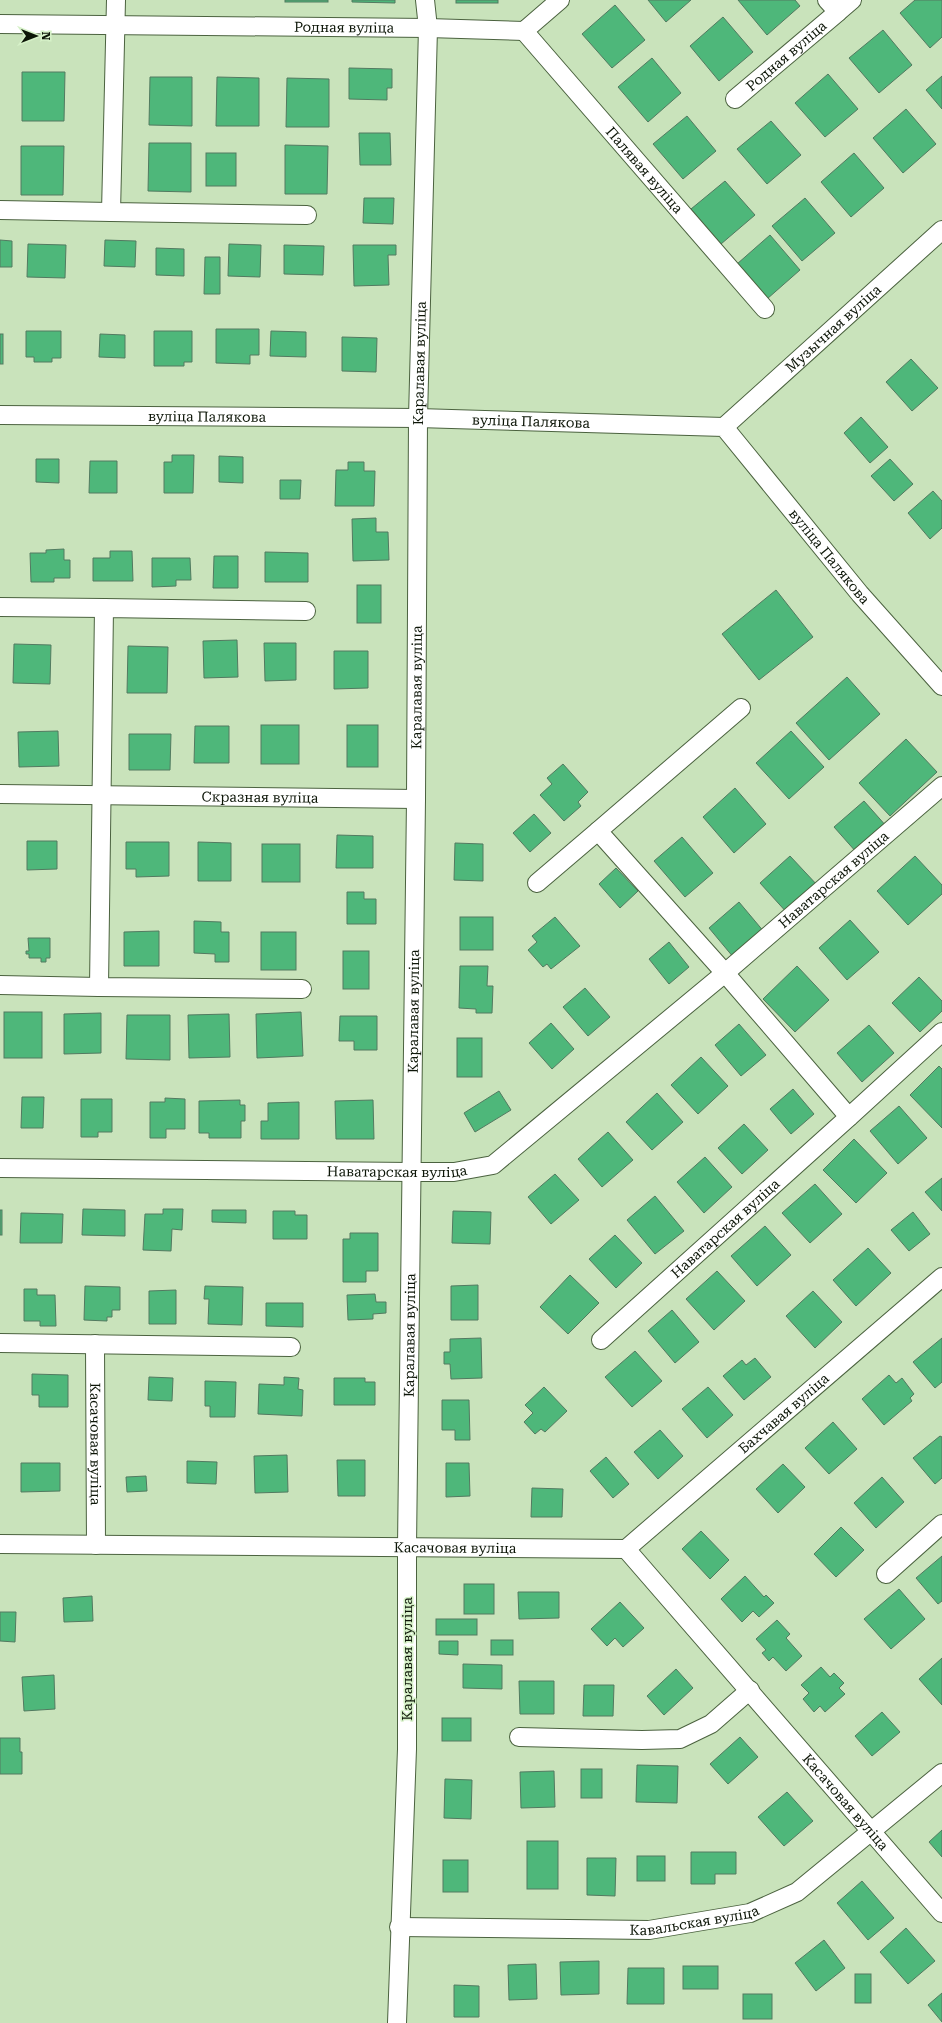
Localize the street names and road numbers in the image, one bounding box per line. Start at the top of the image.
street label: Родная вуліца [743,17,830,94]
street label: Родная вуліца [294,19,395,36]
street label: Палявая вуліца [603,124,687,217]
street label: Музычная вуліца [782,281,884,376]
street label: Каралавая вуліца [410,301,429,425]
street label: вуліца Палякова [148,408,267,425]
street label: вуліца Палякова [472,412,591,431]
street label: вуліца Палякова [786,506,873,607]
street label: Каралавая вуліца [408,625,425,749]
street label: Скразная вуліца [202,788,319,806]
street label: Наватарская вуліца [775,827,892,931]
street label: Каралавая вуліца [405,949,422,1073]
street label: Наватарская вуліца [327,1162,469,1180]
street label: Наватарская вуліца [668,1175,783,1281]
street label: Каралавая вуліца [401,1273,418,1397]
street label: Бахчавая вуліца [735,1370,832,1457]
street label: Касачовая вуліца [87,1383,104,1506]
street label: Касачовая вуліца [394,1539,517,1556]
street label: Каралавая вуліца [399,1597,415,1721]
street label: Касачовая вуліца [799,1750,892,1854]
street label: Кавальская вуліца [629,1902,762,1938]

